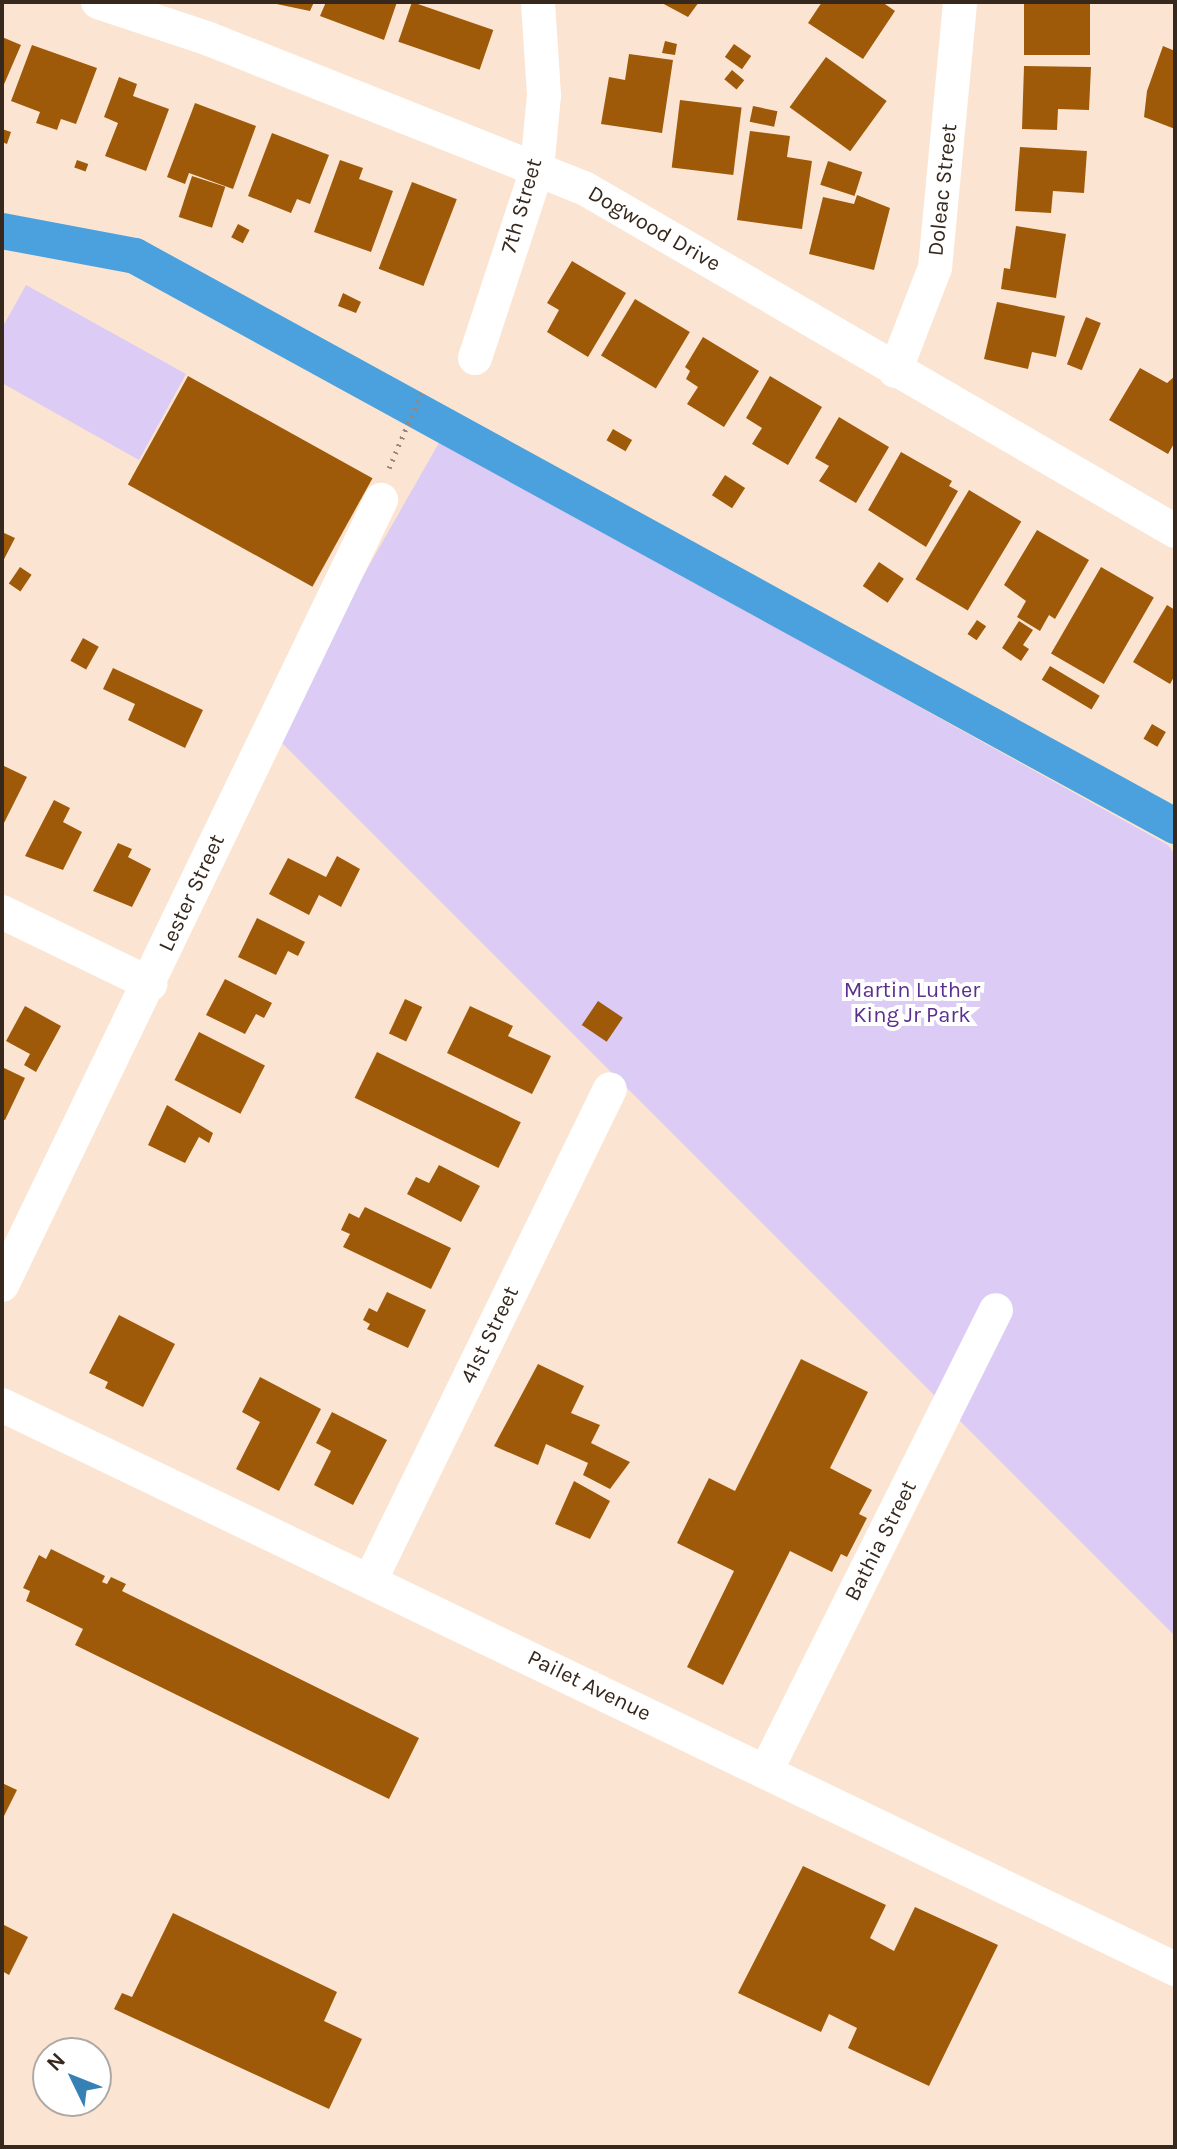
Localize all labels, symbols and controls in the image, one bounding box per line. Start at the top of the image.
street label: Doleac Street [923,122,963,258]
street label: 7th Street [496,156,548,256]
street label: Dogwood Drive [583,180,725,278]
street label: Lester Street [153,830,231,956]
park label: Martin Luther King Jr Park [844,977,980,1028]
street label: 41st Street [455,1282,525,1388]
street label: Bathia Street [839,1476,923,1606]
street label: Pailet Avenue [523,1645,655,1727]
north arrow [32,2037,112,2117]
text: N [41,2047,71,2077]

